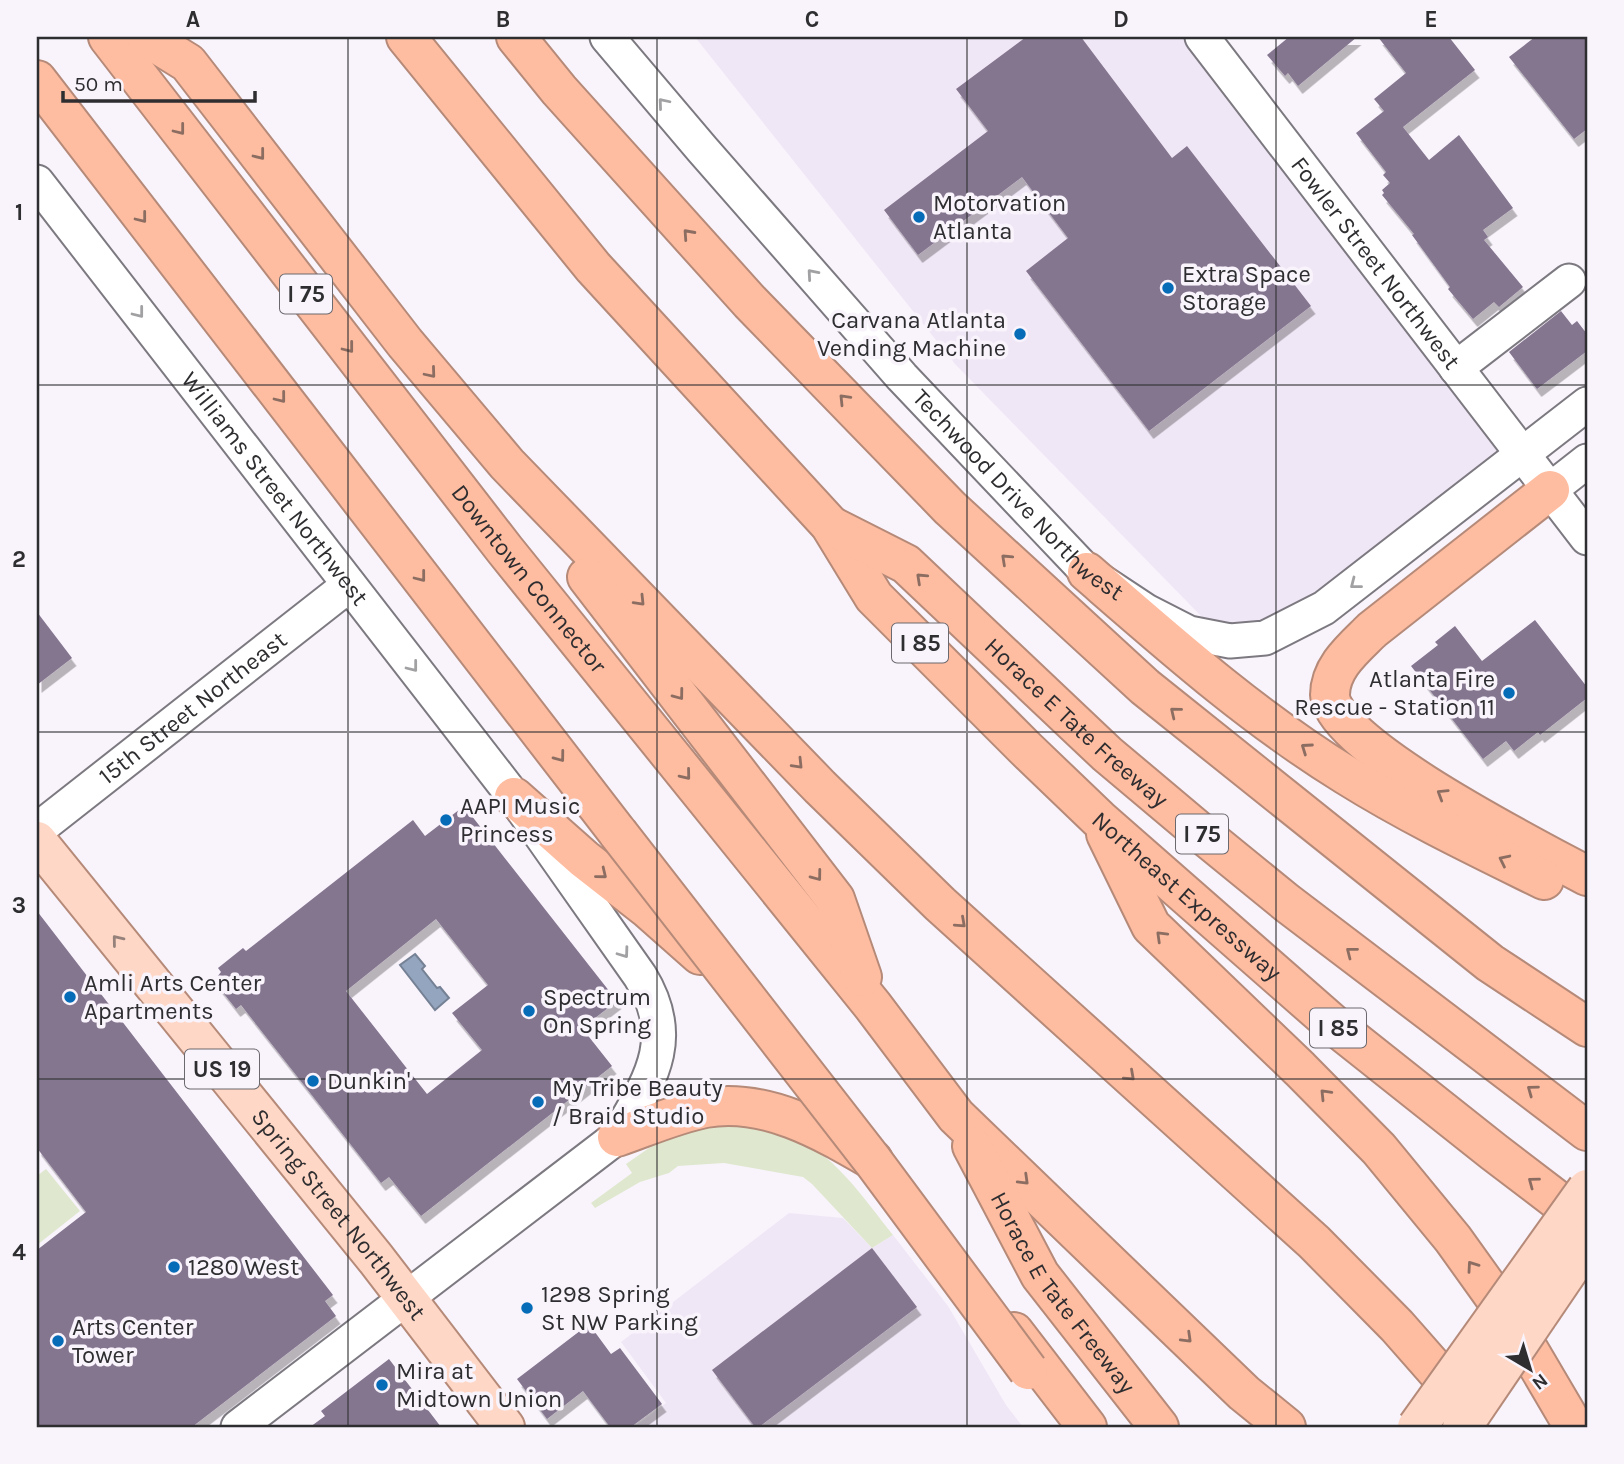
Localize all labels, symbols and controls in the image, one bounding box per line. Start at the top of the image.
text: A [186,6,200,33]
text: B [496,6,510,33]
text: C [805,6,819,33]
text: D [1113,6,1129,33]
text: E [1424,6,1438,33]
scale bar [63,60,256,104]
text: 50 m [74,72,123,96]
one-way arrow [659,98,671,111]
one-way arrow [171,122,184,134]
one-way arrow [251,148,264,160]
street label: Fowler Street Northwest [1285,151,1466,375]
place label: Motorvation Atlanta [933,189,1066,245]
text: 1 [15,199,23,226]
marker: Motorvation Atlanta [911,209,927,225]
one-way arrow [133,210,146,223]
one-way arrow [684,229,697,242]
place label: Extra Space Storage [1182,260,1311,316]
one-way arrow [808,270,820,283]
road number: I 75 [280,274,332,314]
marker: Extra Space Storage [1160,280,1176,296]
one-way arrow [130,305,143,318]
place label: Carvana Atlanta Vending Machine [817,306,1006,362]
marker: Carvana Atlanta Vending Machine [1012,326,1028,342]
one-way arrow [340,341,353,353]
one-way arrow [422,365,435,377]
street label: Williams Street Northwest [175,366,374,611]
street label: Techwood Drive Northwest [907,383,1129,606]
one-way arrow [273,390,286,402]
one-way arrow [840,394,853,407]
street label: Downtown Connector [445,479,613,679]
text: 2 [12,546,26,573]
one-way arrow [1001,555,1014,568]
one-way arrow [412,570,425,582]
one-way arrow [916,574,929,587]
one-way arrow [1350,575,1363,588]
one-way arrow [631,593,644,606]
road number: I 85 [892,624,948,663]
street label: 15th Street Northeast [93,625,292,790]
street label: Horace E Tate Freeway [979,632,1174,813]
one-way arrow [404,659,417,672]
place label: Atlanta Fire Rescue - Station 11 [1294,665,1495,721]
marker: Atlanta Fire Rescue - Station 11 [1501,685,1517,701]
one-way arrow [671,688,684,700]
one-way arrow [1170,707,1182,720]
one-way arrow [1301,744,1314,756]
one-way arrow [552,750,565,762]
one-way arrow [790,756,803,769]
one-way arrow [678,767,691,780]
one-way arrow [1437,790,1450,803]
place label: AAPI Music Princess [460,792,580,848]
street label: Northeast Expressway [1086,806,1287,986]
marker: AAPI Music Princess [438,812,454,828]
road number: I 75 [1176,814,1228,854]
one-way arrow [1499,854,1511,868]
one-way arrow [594,866,607,878]
one-way arrow [809,868,822,881]
text: 3 [12,892,26,919]
one-way arrow [953,915,966,927]
one-way arrow [1156,931,1169,944]
one-way arrow [113,936,126,948]
one-way arrow [616,945,628,957]
one-way arrow [1347,948,1359,961]
place label: Amli Arts Center Apartments [84,969,261,1025]
place label: Spectrum On Spring [543,983,652,1039]
marker: Amli Arts Center Apartments [62,989,78,1005]
marker: Spectrum On Spring [521,1003,537,1019]
road number: I 85 [1310,1009,1366,1048]
road number: US 19 [185,1050,259,1088]
place label: Dunkin' [327,1067,410,1095]
one-way arrow [1122,1067,1135,1080]
marker: Dunkin' [305,1073,321,1089]
place label: My Tribe Beauty / Braid Studio [552,1074,723,1130]
one-way arrow [1528,1086,1540,1098]
one-way arrow [1320,1089,1333,1102]
marker: My Tribe Beauty / Braid Studio [530,1094,546,1110]
street label: Spring Street Northwest [246,1103,432,1326]
one-way arrow [1015,1172,1028,1184]
one-way arrow [1528,1177,1541,1190]
street label: Horace E Tate Freeway [985,1187,1141,1399]
text: 4 [12,1239,26,1266]
place label: 1280 West [188,1253,299,1281]
marker: 1280 West [166,1259,182,1275]
one-way arrow [1468,1261,1480,1274]
place label: 1298 Spring St NW Parking [541,1280,698,1336]
marker: 1298 Spring St NW Parking [519,1300,535,1316]
place label: Arts Center Tower [72,1313,194,1369]
one-way arrow [1179,1330,1192,1343]
marker: Arts Center Tower [50,1333,66,1349]
north arrow [1494,1334,1564,1404]
place label: Mira at Midtown Union [396,1357,562,1413]
text: N [1528,1369,1552,1394]
marker: Mira at Midtown Union [374,1377,390,1393]

